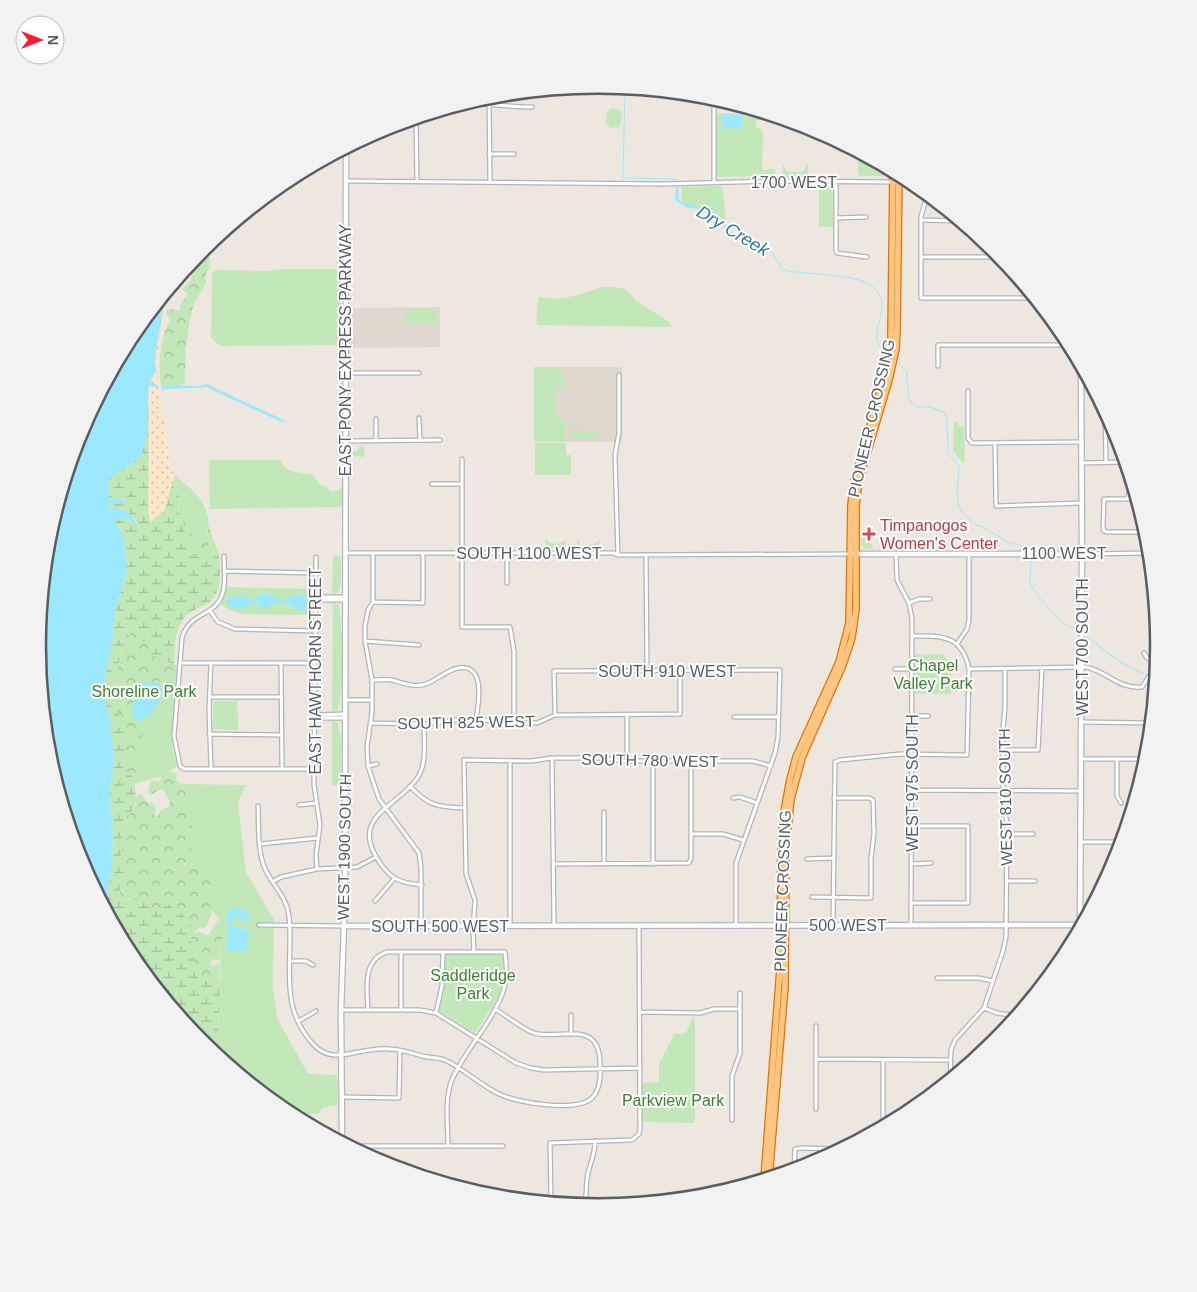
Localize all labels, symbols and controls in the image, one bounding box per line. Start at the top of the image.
north arrow [15,15,65,65]
text: N [45,35,61,45]
street label: 1700 WEST [751,174,837,191]
water label: Dry Creek [693,202,774,261]
street label: EAST PONY EXPRESS PARKWAY [337,223,354,476]
street label: PIONEER CROSSING [845,337,898,499]
place label: Timpanogos Women's Center [880,517,999,552]
marker: Timpanogos Women's Center [862,527,876,541]
street label: SOUTH 1100 WEST [456,545,602,562]
street label: 1100 WEST [1021,545,1107,562]
street label: EAST HAWTHORN STREET [307,567,324,775]
street label: WEST 700 SOUTH [1074,578,1091,716]
park label: Chapel Valley Park [893,657,974,692]
street label: SOUTH 910 WEST [598,663,736,680]
park label: Shoreline Park [92,683,197,700]
street label: SOUTH 825 WEST [397,713,535,732]
street label: WEST 975 SOUTH [904,714,921,852]
street label: WEST 810 SOUTH [996,728,1015,866]
street label: SOUTH 780 WEST [581,751,719,770]
street label: WEST 1900 SOUTH [335,774,354,920]
street label: PIONEER CROSSING [771,810,794,972]
street label: 500 WEST [809,917,887,934]
street label: SOUTH 500 WEST [371,918,509,935]
park label: Saddleridge Park [430,967,516,1002]
park label: Parkview Park [622,1092,725,1109]

